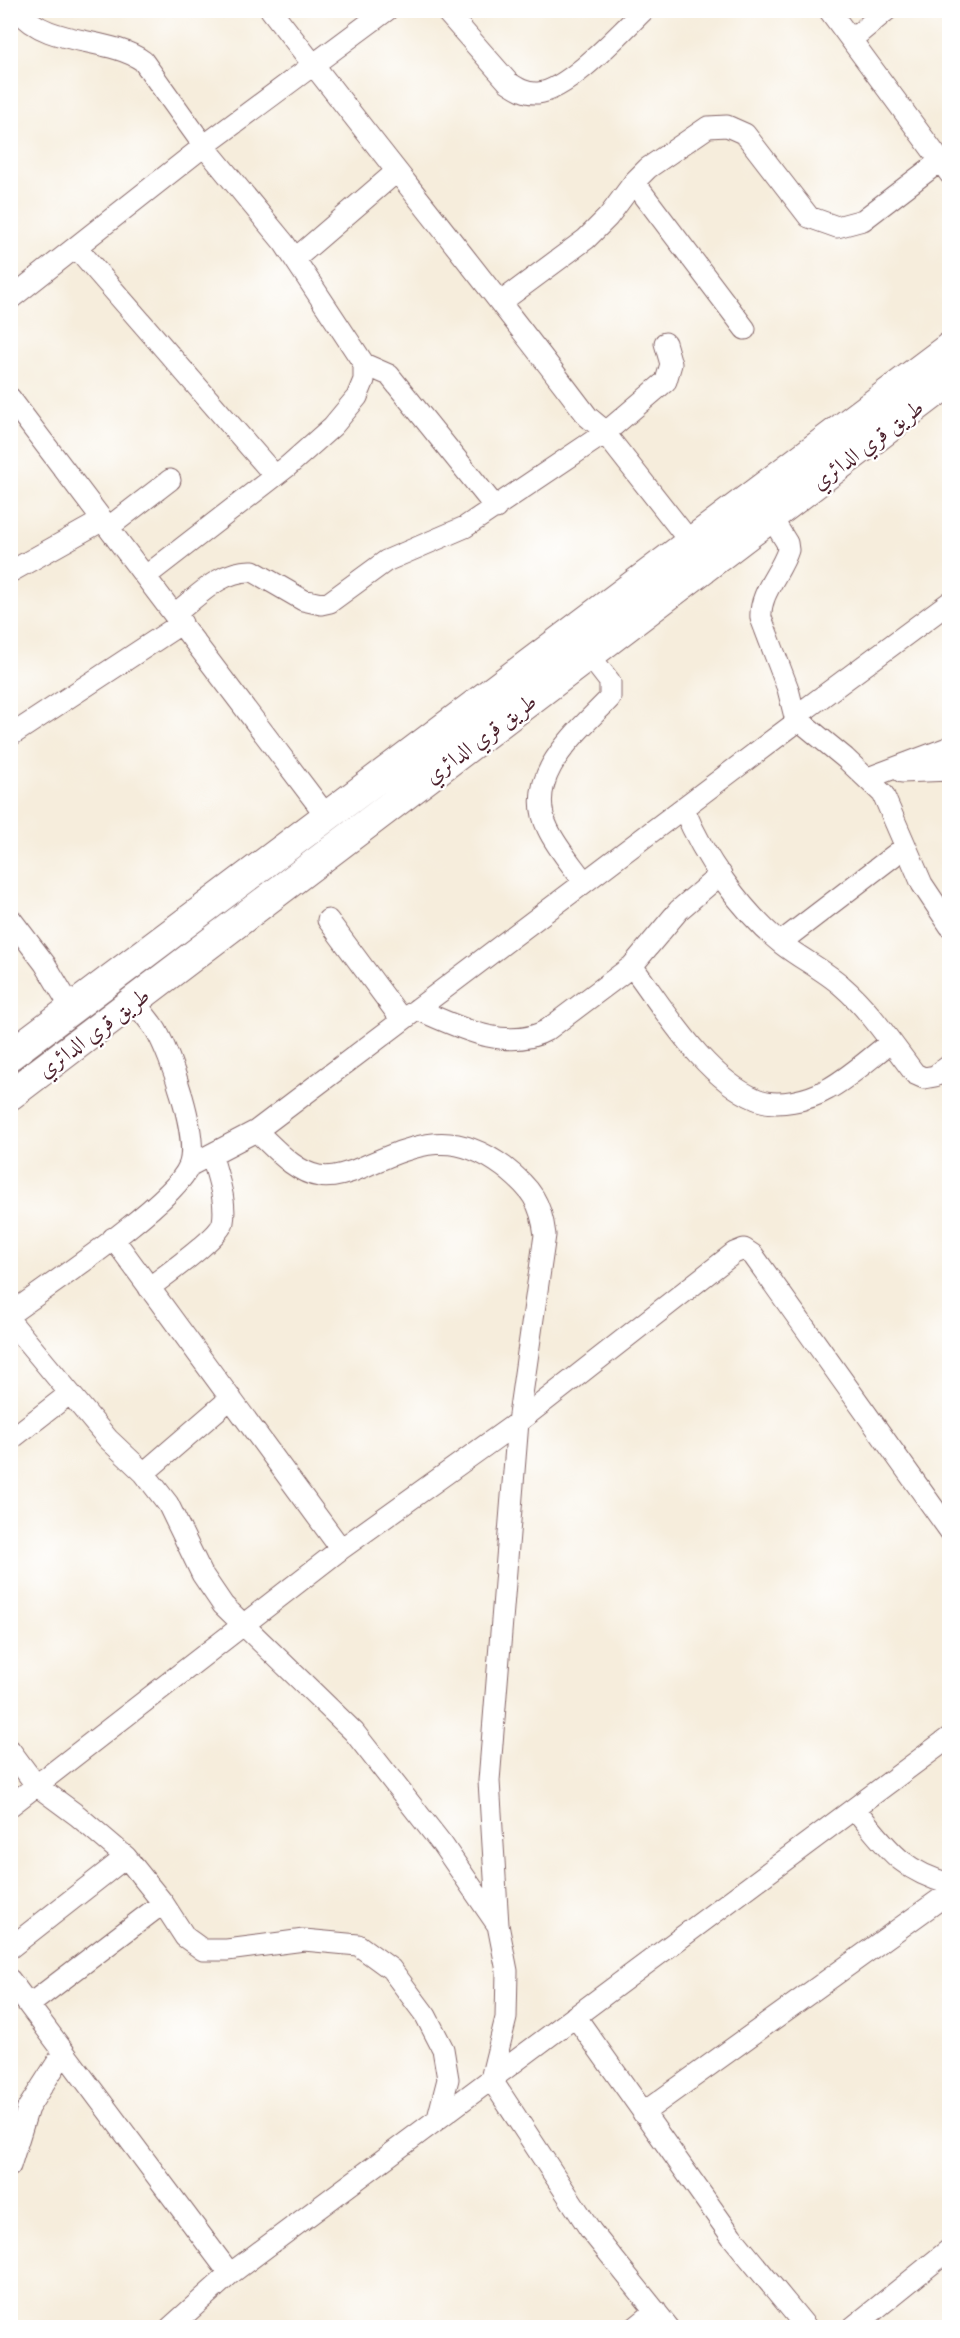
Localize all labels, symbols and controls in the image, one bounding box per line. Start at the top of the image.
street label: طريق قري الدائري [806,394,931,499]
street label: طريق قري الدائري [419,688,544,793]
street label: طريق قري الدائري [32,982,157,1087]

